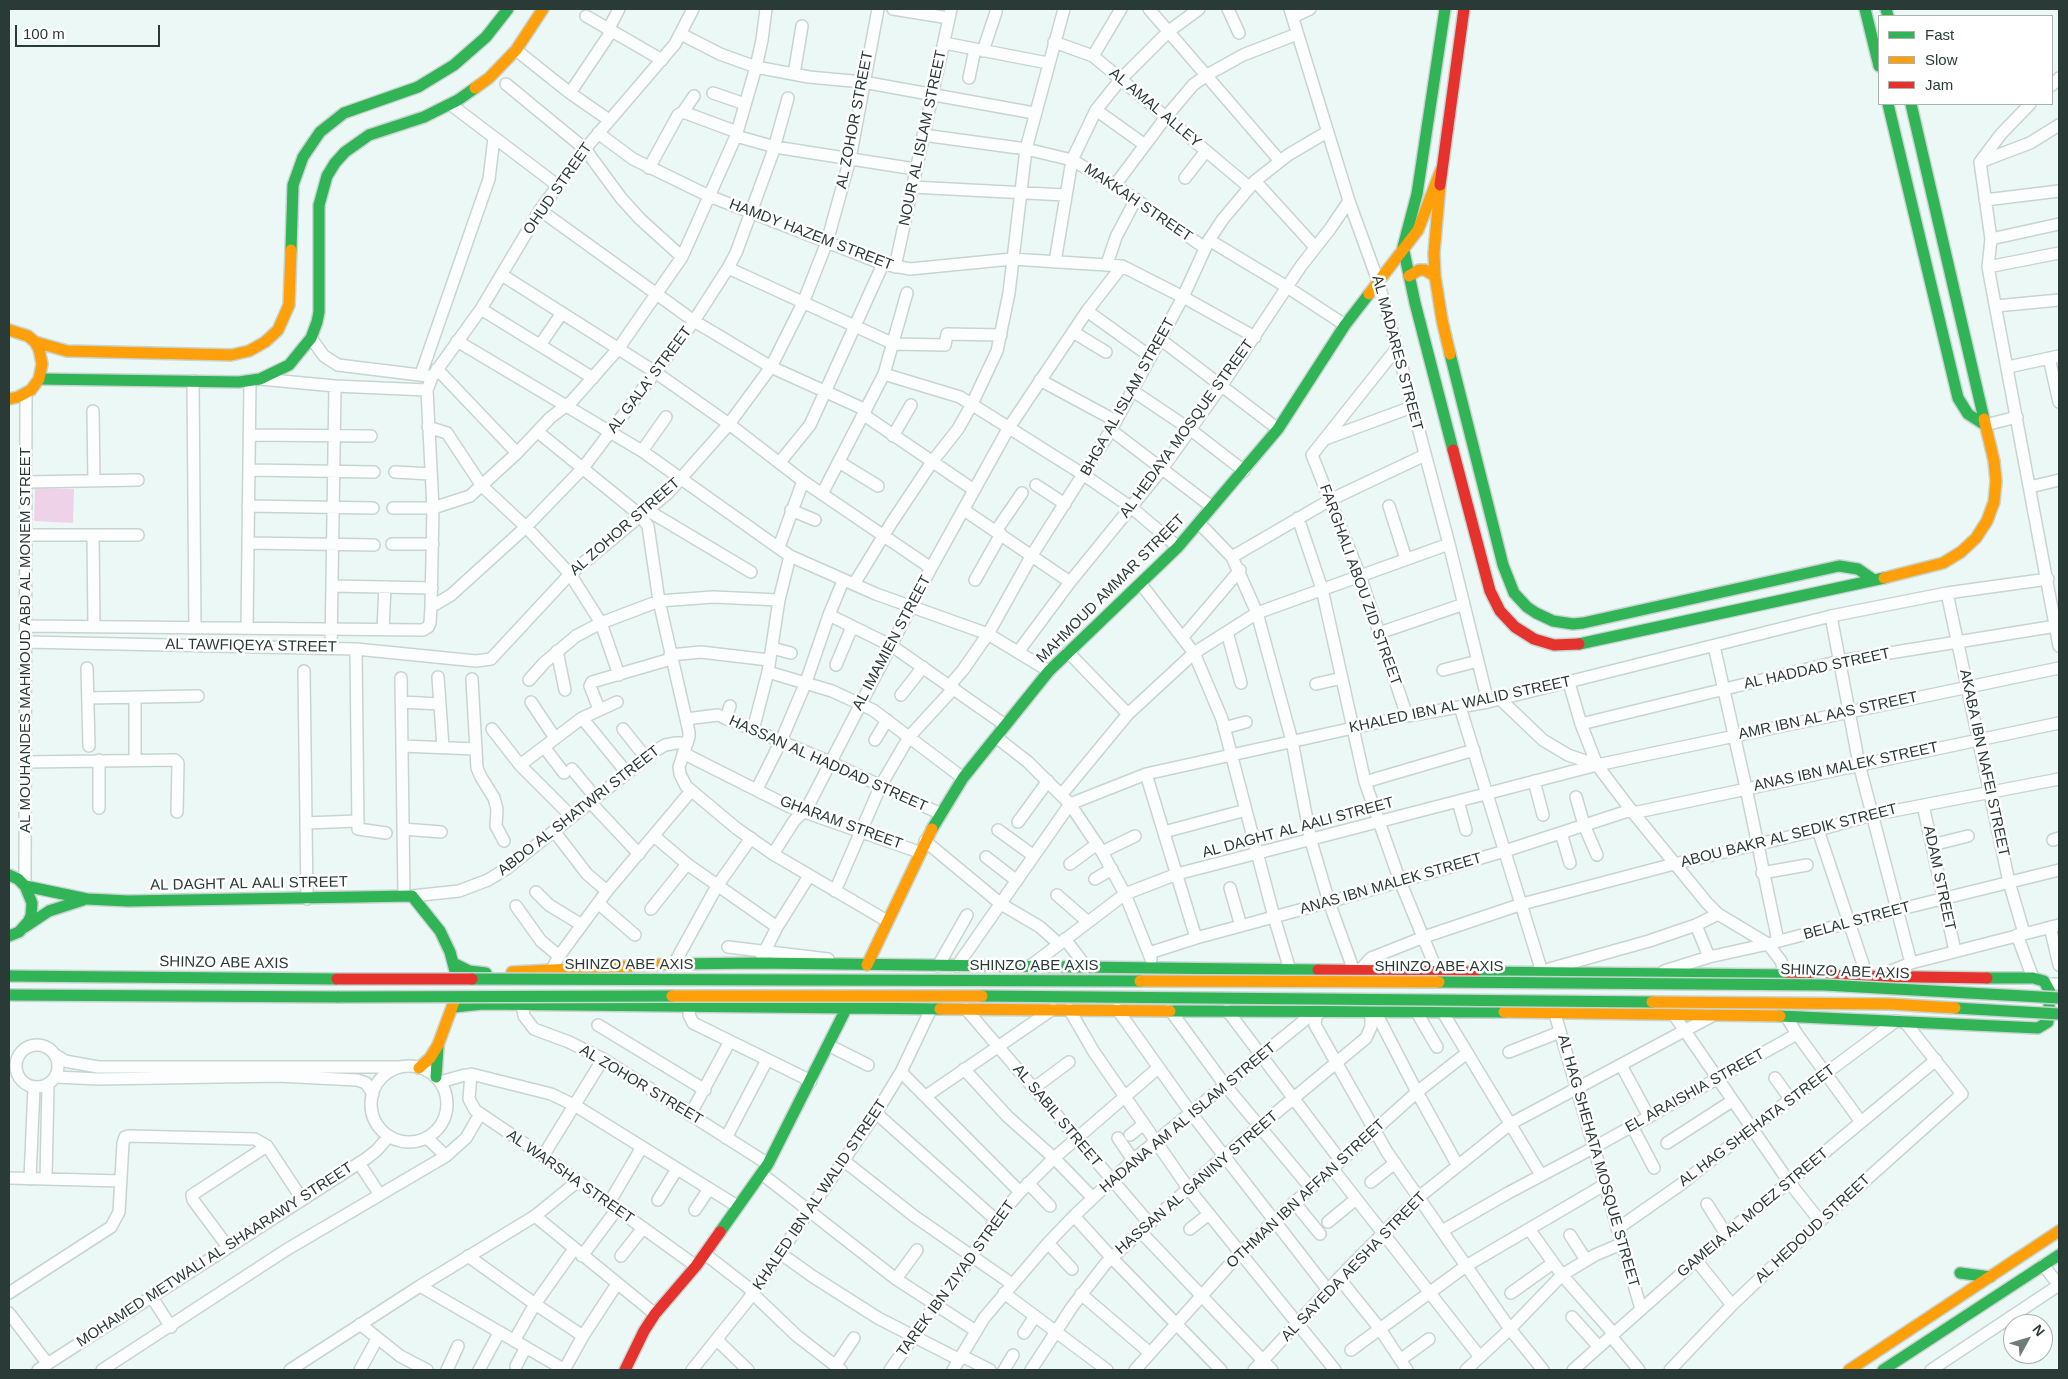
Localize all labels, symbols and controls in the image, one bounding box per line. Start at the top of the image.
scale bar [18,15,162,47]
legend [1878,15,2053,105]
text: 100 m [23,25,65,42]
text: Fast [1925,26,1954,43]
street label: NOUR AL ISLAM STREET [896,48,950,228]
street label: AL ZOHOR STREET [833,50,877,190]
text: Slow [1925,51,1958,68]
street label: AL AMAL ALLEY [1105,64,1205,152]
text: Jam [1925,76,1953,93]
street label: OHUD STREET [520,140,596,238]
street label: MAKKAH STREET [1080,160,1196,246]
street label: HAMDY HAZEM STREET [726,195,896,275]
street label: AL MADARES STREET [1368,273,1426,433]
street label: BHGA AL ISLAM STREET [1077,315,1179,479]
street label: AL GALA' STREET [604,323,696,437]
street label: AL HEDAYA MOSQUE STREET [1116,336,1258,522]
street label: AL MOUHANDES MAHMOUD ABD AL MONEM STREET [17,447,35,833]
street label: AL ZOHOR STREET [566,474,684,580]
street label: FARGHALI ABOU ZID STREET [1315,482,1405,688]
street label: MAHMOUD AMMAR STREET [1033,511,1189,667]
street label: AL IMAMIEN STREET [849,573,935,713]
street label: AL TAWFIQEYA STREET [165,636,337,656]
street label: AL HADDAD STREET [1742,645,1892,693]
street label: AKABA IBN NAFEI STREET [1955,668,2013,858]
street label: KHALED IBN AL WALID STREET [1348,673,1572,737]
street label: AMR IBN AL AAS STREET [1737,688,1919,744]
street label: HASSAN AL HADDAD STREET [726,712,930,816]
street label: ANAS IBN MALEK STREET [1752,739,1940,795]
street label: ABDO AL SHATWRI STREET [494,742,664,880]
street label: GHARAM STREET [777,792,905,854]
street label: AL DAGHT AL AALI STREET [1200,794,1396,862]
street label: ABOU BAKR AL SEDIK STREET [1679,800,1899,872]
street label: ADAM STREET [1919,824,1959,932]
street label: ANAS IBN MALEK STREET [1298,849,1484,919]
street label: AL DAGHT AL AALI STREET [150,873,348,895]
street label: BELAL STREET [1802,898,1912,944]
street label: SHINZO ABE AXIS [159,953,289,973]
street label: SHINZO ABE AXIS [564,956,694,974]
street label: SHINZO ABE AXIS [969,957,1099,975]
street label: SHINZO ABE AXIS [1374,958,1504,976]
street label: SHINZO ABE AXIS [1780,961,1910,983]
street label: AL HAG SHEHATA MOSQUE STREET [1553,1033,1643,1289]
street label: HADANA AM AL ISLAM STREET [1096,1039,1280,1197]
street label: AL ZOHOR STREET [576,1041,706,1129]
street label: EL ARAISHIA STREET [1622,1045,1768,1137]
street label: AL SABIL STREET [1009,1061,1105,1171]
street label: AL HAG SHEHATA STREET [1675,1061,1839,1191]
street label: KHALED IBN AL WALID STREET [749,1096,891,1294]
street label: HASSAN AL GANINY STREET [1112,1108,1282,1258]
street label: OTHMAN IBN AFFAN STREET [1223,1116,1389,1272]
street label: AL WARSHA STREET [503,1126,637,1228]
street label: GAMEIA AL MOEZ STREET [1674,1144,1832,1282]
street label: MOHAMED METWALI AL SHAARAWY STREET [74,1159,356,1351]
street label: AL HEDOUD STREET [1752,1171,1874,1287]
street label: AL SAYEDA AESHA STREET [1278,1189,1430,1345]
street label: TAREK IBN ZIYAD STREET [893,1197,1019,1361]
north arrow [2003,1314,2053,1364]
text: N [2029,1321,2048,1339]

